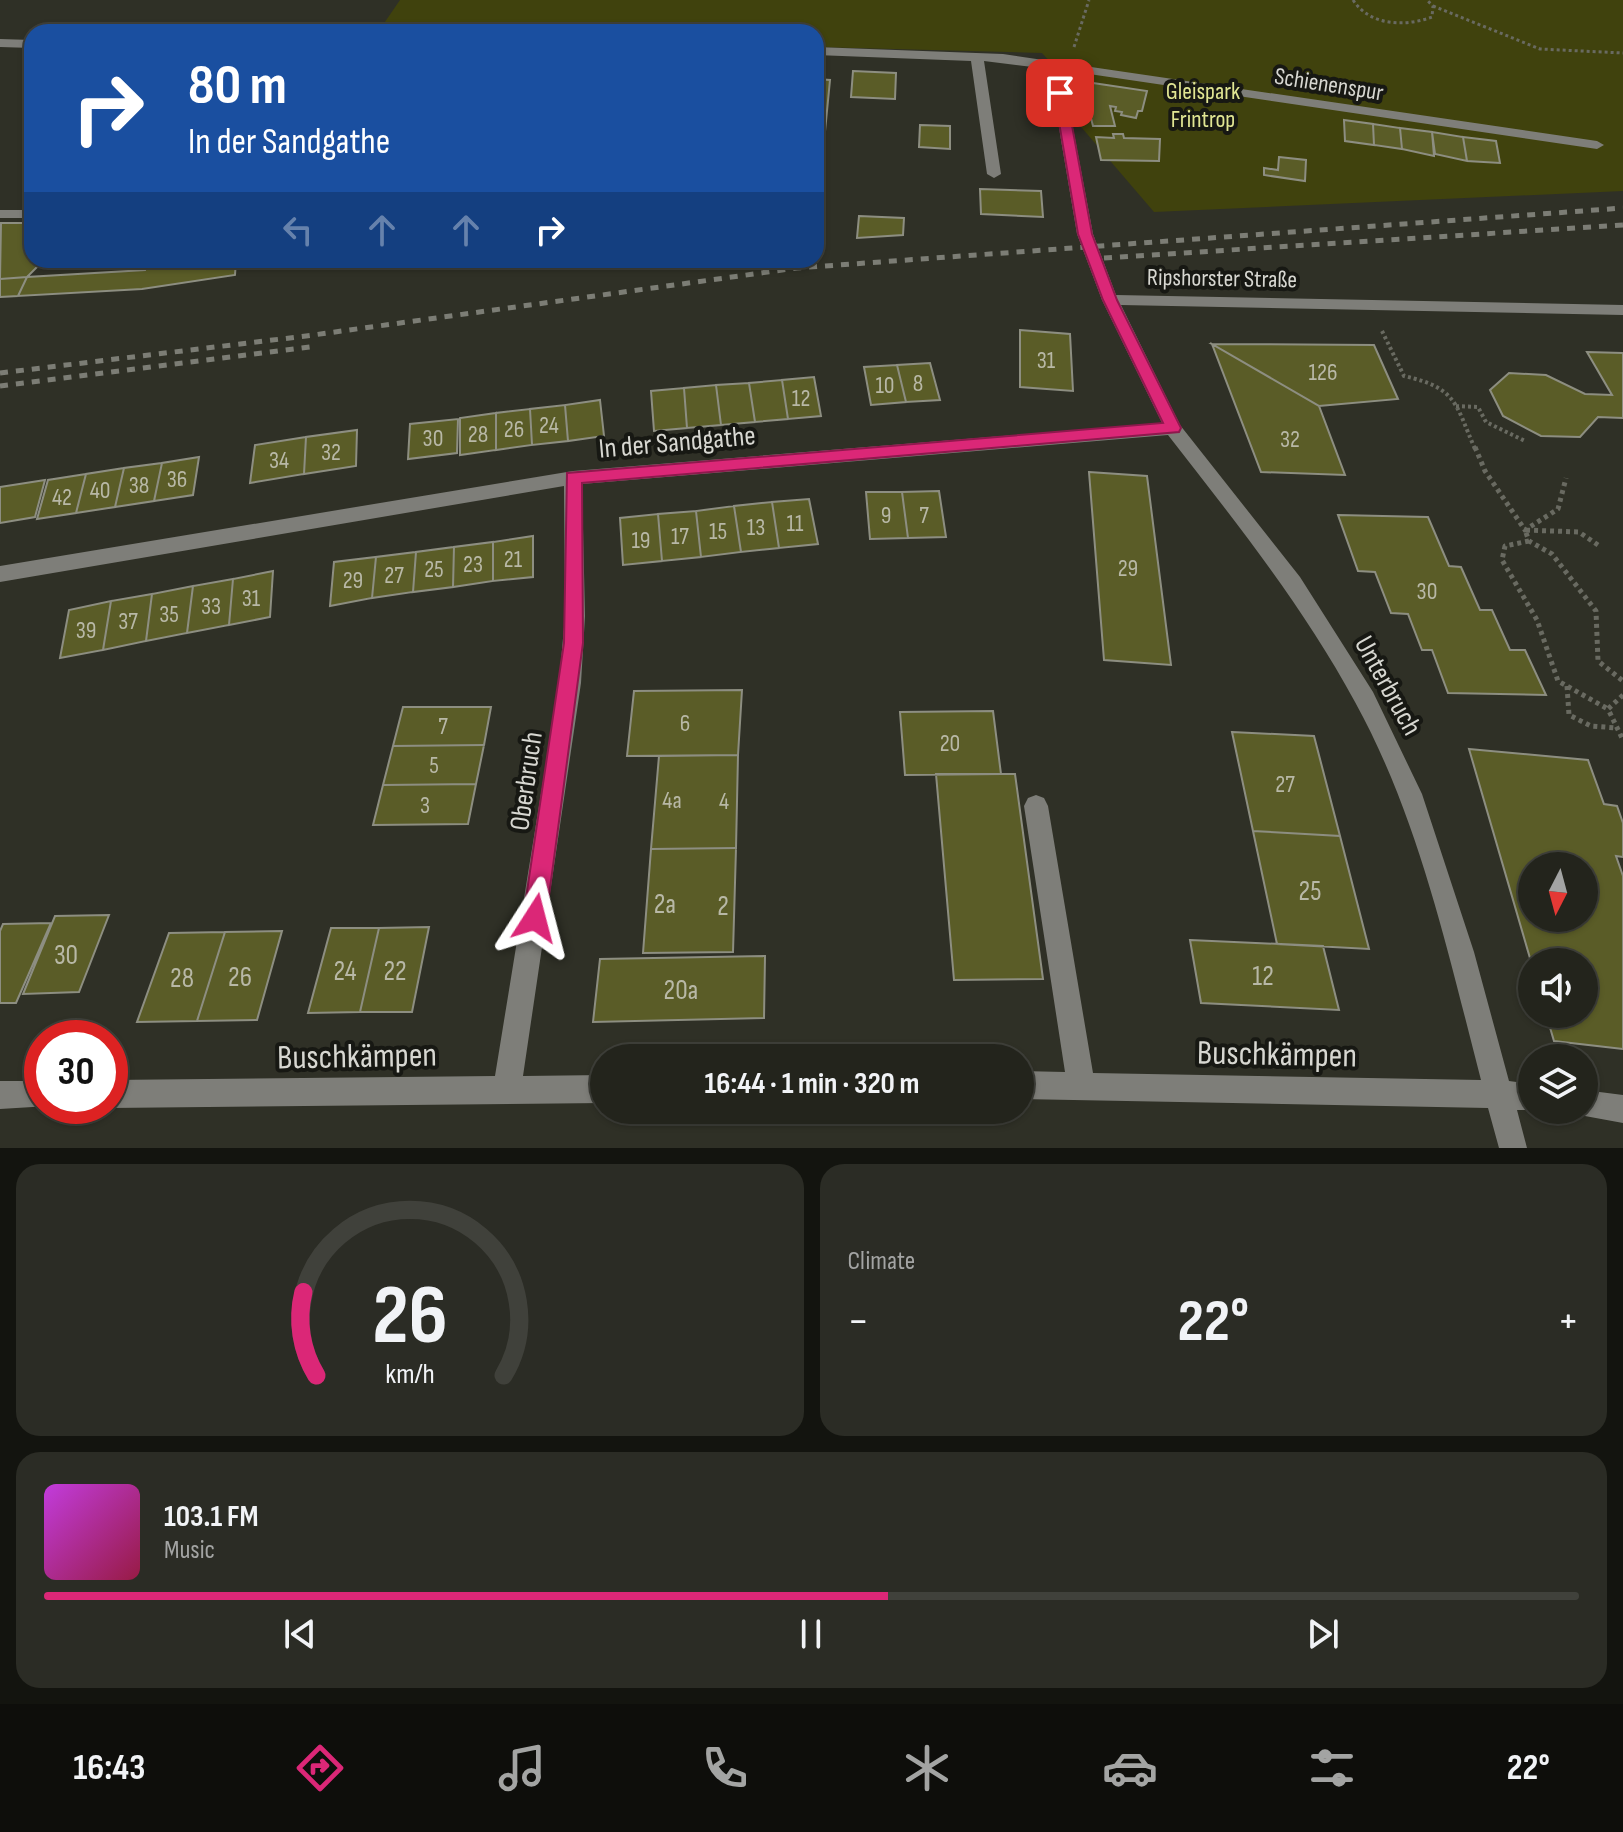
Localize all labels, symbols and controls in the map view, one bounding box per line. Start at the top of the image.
text: 80 m [188,53,287,120]
icon: right [56,56,160,160]
pin [1026,59,1094,127]
street label: Schienenspur [1272,62,1386,107]
icon: arrive [1038,71,1082,115]
park label: Gleispark Frintrop [1166,77,1240,134]
text: In der Sandgathe [188,121,390,164]
icon: left [276,208,320,252]
icon: ahead [360,208,404,252]
icon: ahead [444,208,488,252]
icon: right [528,208,572,252]
street label: Ripshorster Straße [1147,263,1297,294]
house number: 31 [1037,346,1056,375]
house number: 126 [1308,358,1338,387]
house number: 8 [913,369,923,398]
house number: 10 [875,371,895,400]
house number: 12 [792,384,810,413]
house number: 24 [539,411,559,440]
house number: 26 [504,415,524,444]
street label: In der Sandgathe [597,419,757,466]
house number: 28 [468,420,488,449]
house number: 30 [423,424,443,453]
house number: 32 [1280,425,1300,454]
house number: 32 [321,438,341,467]
house number: 34 [269,446,289,475]
house number: 36 [167,465,187,494]
house number: 38 [129,471,149,500]
house number: 40 [90,476,110,505]
house number: 42 [52,483,72,512]
house number: 9 [881,501,891,530]
house number: 7 [919,501,929,530]
house number: 11 [787,509,804,538]
house number: 13 [747,513,765,542]
house number: 15 [709,517,727,546]
house number: 17 [671,522,689,551]
house number: 19 [631,526,651,555]
house number: 21 [504,545,523,574]
house number: 23 [463,550,483,579]
house number: 29 [1118,554,1138,583]
house number: 25 [424,555,444,584]
house number: 27 [384,561,404,590]
house number: 29 [343,566,363,595]
house number: 30 [1417,577,1437,606]
house number: 31 [242,584,261,613]
house number: 33 [201,592,221,621]
house number: 35 [159,600,179,629]
house number: 37 [118,607,138,636]
house number: 39 [76,616,96,645]
street label: Unterbruch [1347,630,1428,741]
house number: 6 [680,709,690,738]
house number: 7 [438,712,448,741]
house number: 20 [940,729,960,758]
street label: Oberbruch [503,730,550,833]
house number: 5 [429,751,439,780]
house number: 27 [1275,770,1295,799]
house number: 4a [662,786,682,815]
house number: 4 [719,787,729,816]
house number: 3 [420,791,430,820]
north arrow [1518,852,1598,932]
map controls [1518,852,1598,1124]
house number: 25 [1299,875,1321,908]
position arrow [493,876,577,960]
house number: 2a [654,888,676,921]
house number: 2 [717,890,729,923]
house number: 30 [54,939,78,972]
button: sound [1518,948,1598,1028]
house number: 24 [333,955,357,988]
house number: 22 [383,955,407,988]
house number: 12 [1252,960,1274,993]
house number: 26 [228,961,252,994]
house number: 28 [170,962,194,995]
house number: 20a [664,974,698,1007]
speed limit sign: 30 [24,1020,128,1124]
street label: Buschkämpen [1197,1033,1357,1076]
street label: Buschkämpen [277,1035,437,1078]
button: layers [1518,1044,1598,1124]
text: 16:44 · 1 min · 320 m [705,1066,919,1102]
text: Climate [848,1246,915,1277]
text: 26 [372,1267,448,1367]
text: 22° [1177,1286,1249,1358]
text: − [848,1295,869,1348]
text: + [1557,1295,1579,1348]
text: km/h [385,1357,434,1392]
text: 103.1 FM [164,1499,259,1535]
text: Music [164,1535,215,1566]
icon: previous [278,1612,322,1656]
icon: pause [789,1612,833,1656]
icon: next [1301,1612,1345,1656]
icon: directions [292,1740,348,1796]
icon: music [494,1740,550,1796]
icon: phone [697,1740,753,1796]
icon: climate [899,1740,955,1796]
icon: car [1102,1740,1158,1796]
icon: filters [1304,1740,1360,1796]
text: 16:43 [73,1747,145,1790]
text: 22° [1507,1747,1550,1790]

